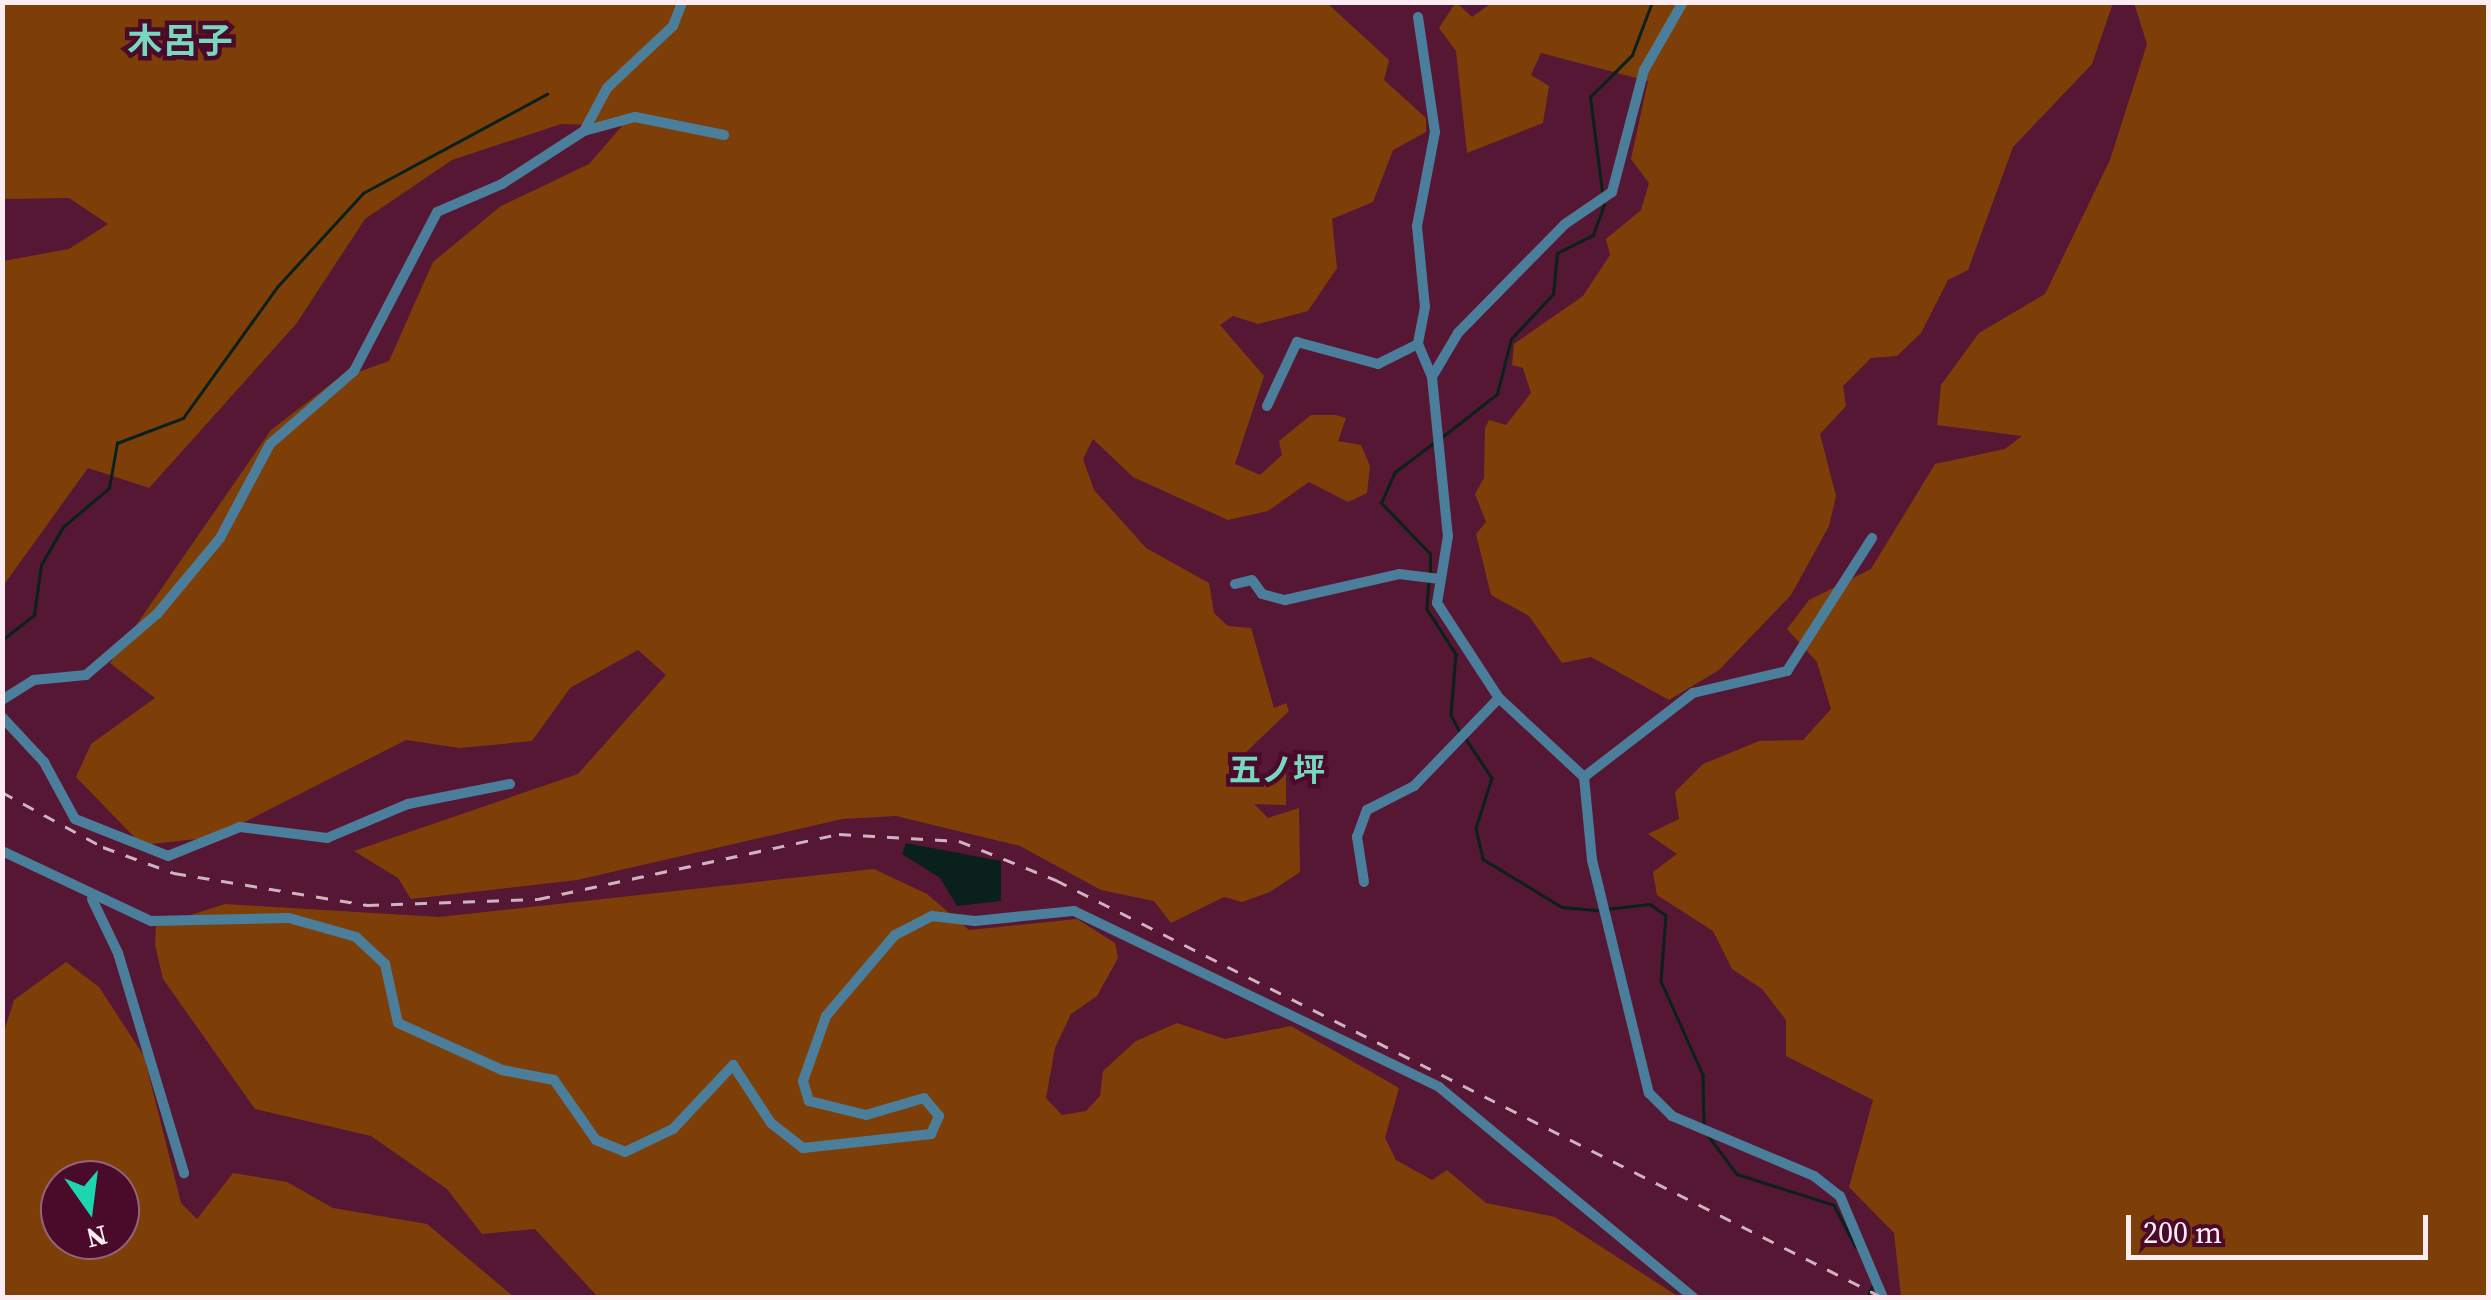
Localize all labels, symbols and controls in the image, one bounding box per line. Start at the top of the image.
district label: 木呂子 [128,20,232,62]
district label: 五ノ坪 [1229,751,1325,789]
north arrow [40,1160,140,1260]
scale bar [2131,1195,2434,1257]
text: 200 m [2143,1212,2222,1253]
text: N [82,1216,111,1258]

